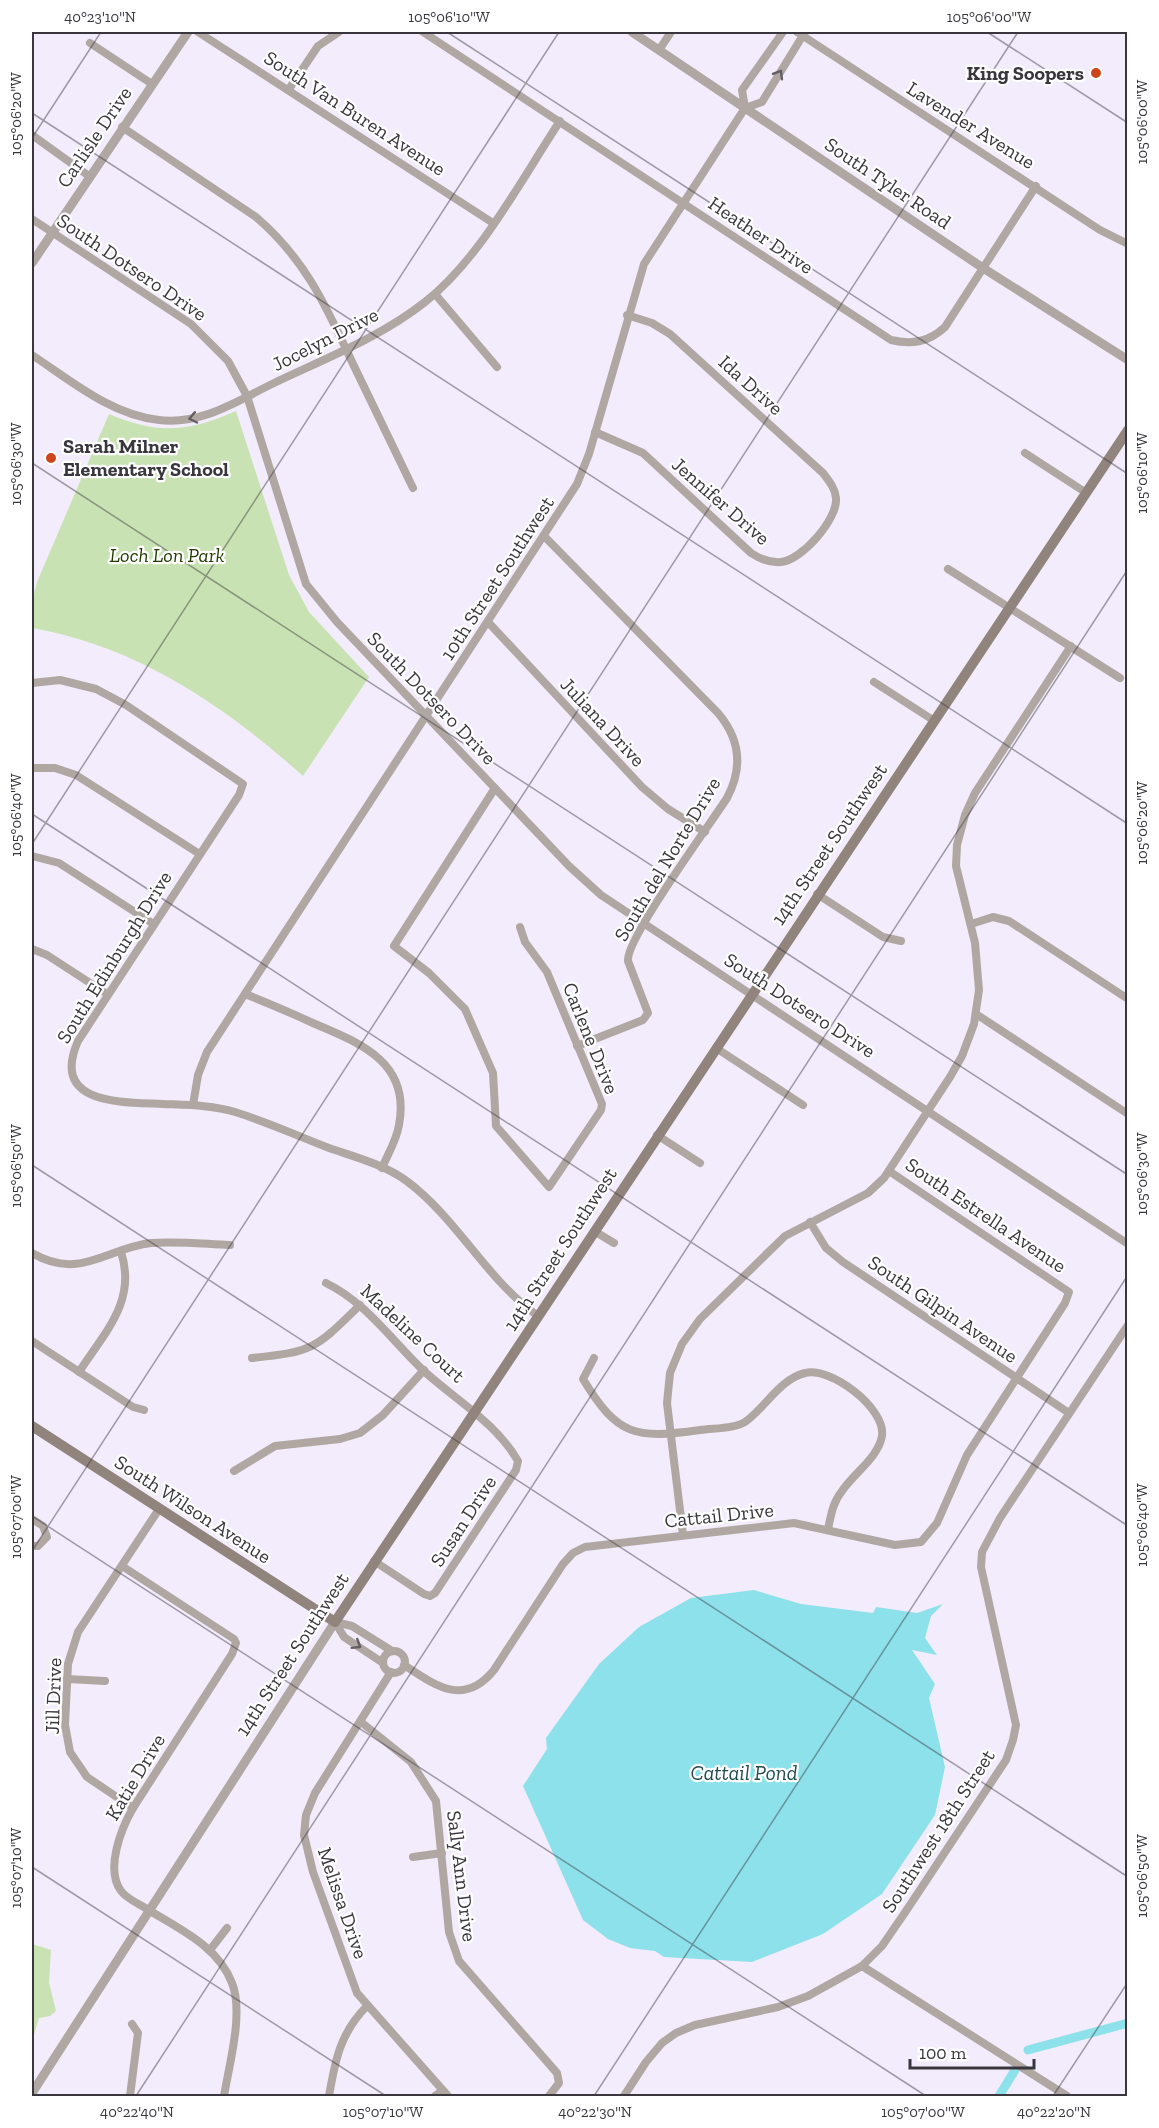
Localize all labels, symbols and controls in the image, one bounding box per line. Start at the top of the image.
text: 40°23'10"N [64,8,136,26]
text: 105°06'10"W [408,8,490,26]
text: 105°06'00"W [947,8,1031,26]
street label: South Van Buren Avenue [260,45,450,181]
place label: King Soopers [966,61,1084,85]
marker: King Soopers [1089,66,1103,80]
one-way arrow [771,70,783,80]
text: 105°06'20"W [7,72,25,156]
street label: Lavender Avenue [902,76,1040,174]
text: 105°06'00"W [1133,80,1151,164]
street label: Carlisle Drive [51,82,137,192]
street label: South Tyler Road [820,132,956,234]
street label: Heather Drive [704,191,818,279]
street label: South Dotsero Drive [53,208,211,326]
street label: Jocelyn Drive [268,302,382,376]
street label: Ida Drive [714,350,788,420]
one-way arrow [188,411,198,424]
text: 105°06'30"W [7,422,25,506]
text: 105°06'10"W [1133,432,1151,514]
place label: Sarah Milner Elementary School [63,434,229,481]
marker: Sarah Milner Elementary School [44,451,58,465]
street label: Jennifer Drive [667,452,775,550]
street label: 10th Street Southwest [435,491,559,664]
park label: Loch Lon Park [110,543,225,567]
street label: South Dotsero Drive [362,627,502,769]
street label: Juliana Drive [556,672,650,772]
street label: 14th Street Southwest [766,758,892,929]
text: 105°06'40"W [7,773,25,857]
street label: South del Norte Drive [609,773,725,945]
text: 105°06'20"W [1133,781,1151,865]
street label: South Edinburgh Drive [51,866,177,1048]
street label: South Dotsero Drive [720,947,880,1063]
street label: Carlene Drive [558,979,624,1097]
text: 105°06'50"W [7,1124,25,1208]
text: 105°06'30"W [1133,1132,1151,1216]
street label: South Estrella Avenue [901,1152,1071,1278]
street label: 14th Street Southwest [498,1162,622,1335]
street label: South Gilpin Avenue [864,1250,1022,1368]
street label: Madeline Court [356,1279,471,1388]
street label: South Wilson Avenue [110,1450,276,1568]
street label: Susan Drive [425,1471,501,1571]
text: 105°07'00"W [7,1475,25,1559]
text: 105°06'40"W [1133,1483,1151,1567]
street label: Cattail Drive [663,1497,775,1533]
street label: 14th Street Southwest [230,1567,354,1740]
one-way arrow [351,1637,361,1649]
street label: Jill Drive [40,1657,66,1735]
street label: Katie Drive [100,1729,170,1825]
street label: Southwest 18th Street [876,1744,1000,1917]
water label: Cattail Pond [690,1760,798,1785]
street label: Sally Ann Drive [442,1809,482,1943]
text: 105°07'10"W [7,1828,25,1908]
text: 105°06'50"W [1133,1834,1151,1918]
street label: Melissa Drive [313,1844,373,1962]
scale bar [910,2032,1034,2070]
text: 100 m [919,2042,967,2064]
text: 40°22'40"N [100,2103,174,2121]
text: 105°07'10"W [343,2103,423,2121]
text: 40°22'30"N [558,2103,632,2121]
text: 105°07'00"W [881,2103,965,2121]
text: 40°22'20"N [1017,2103,1091,2121]

